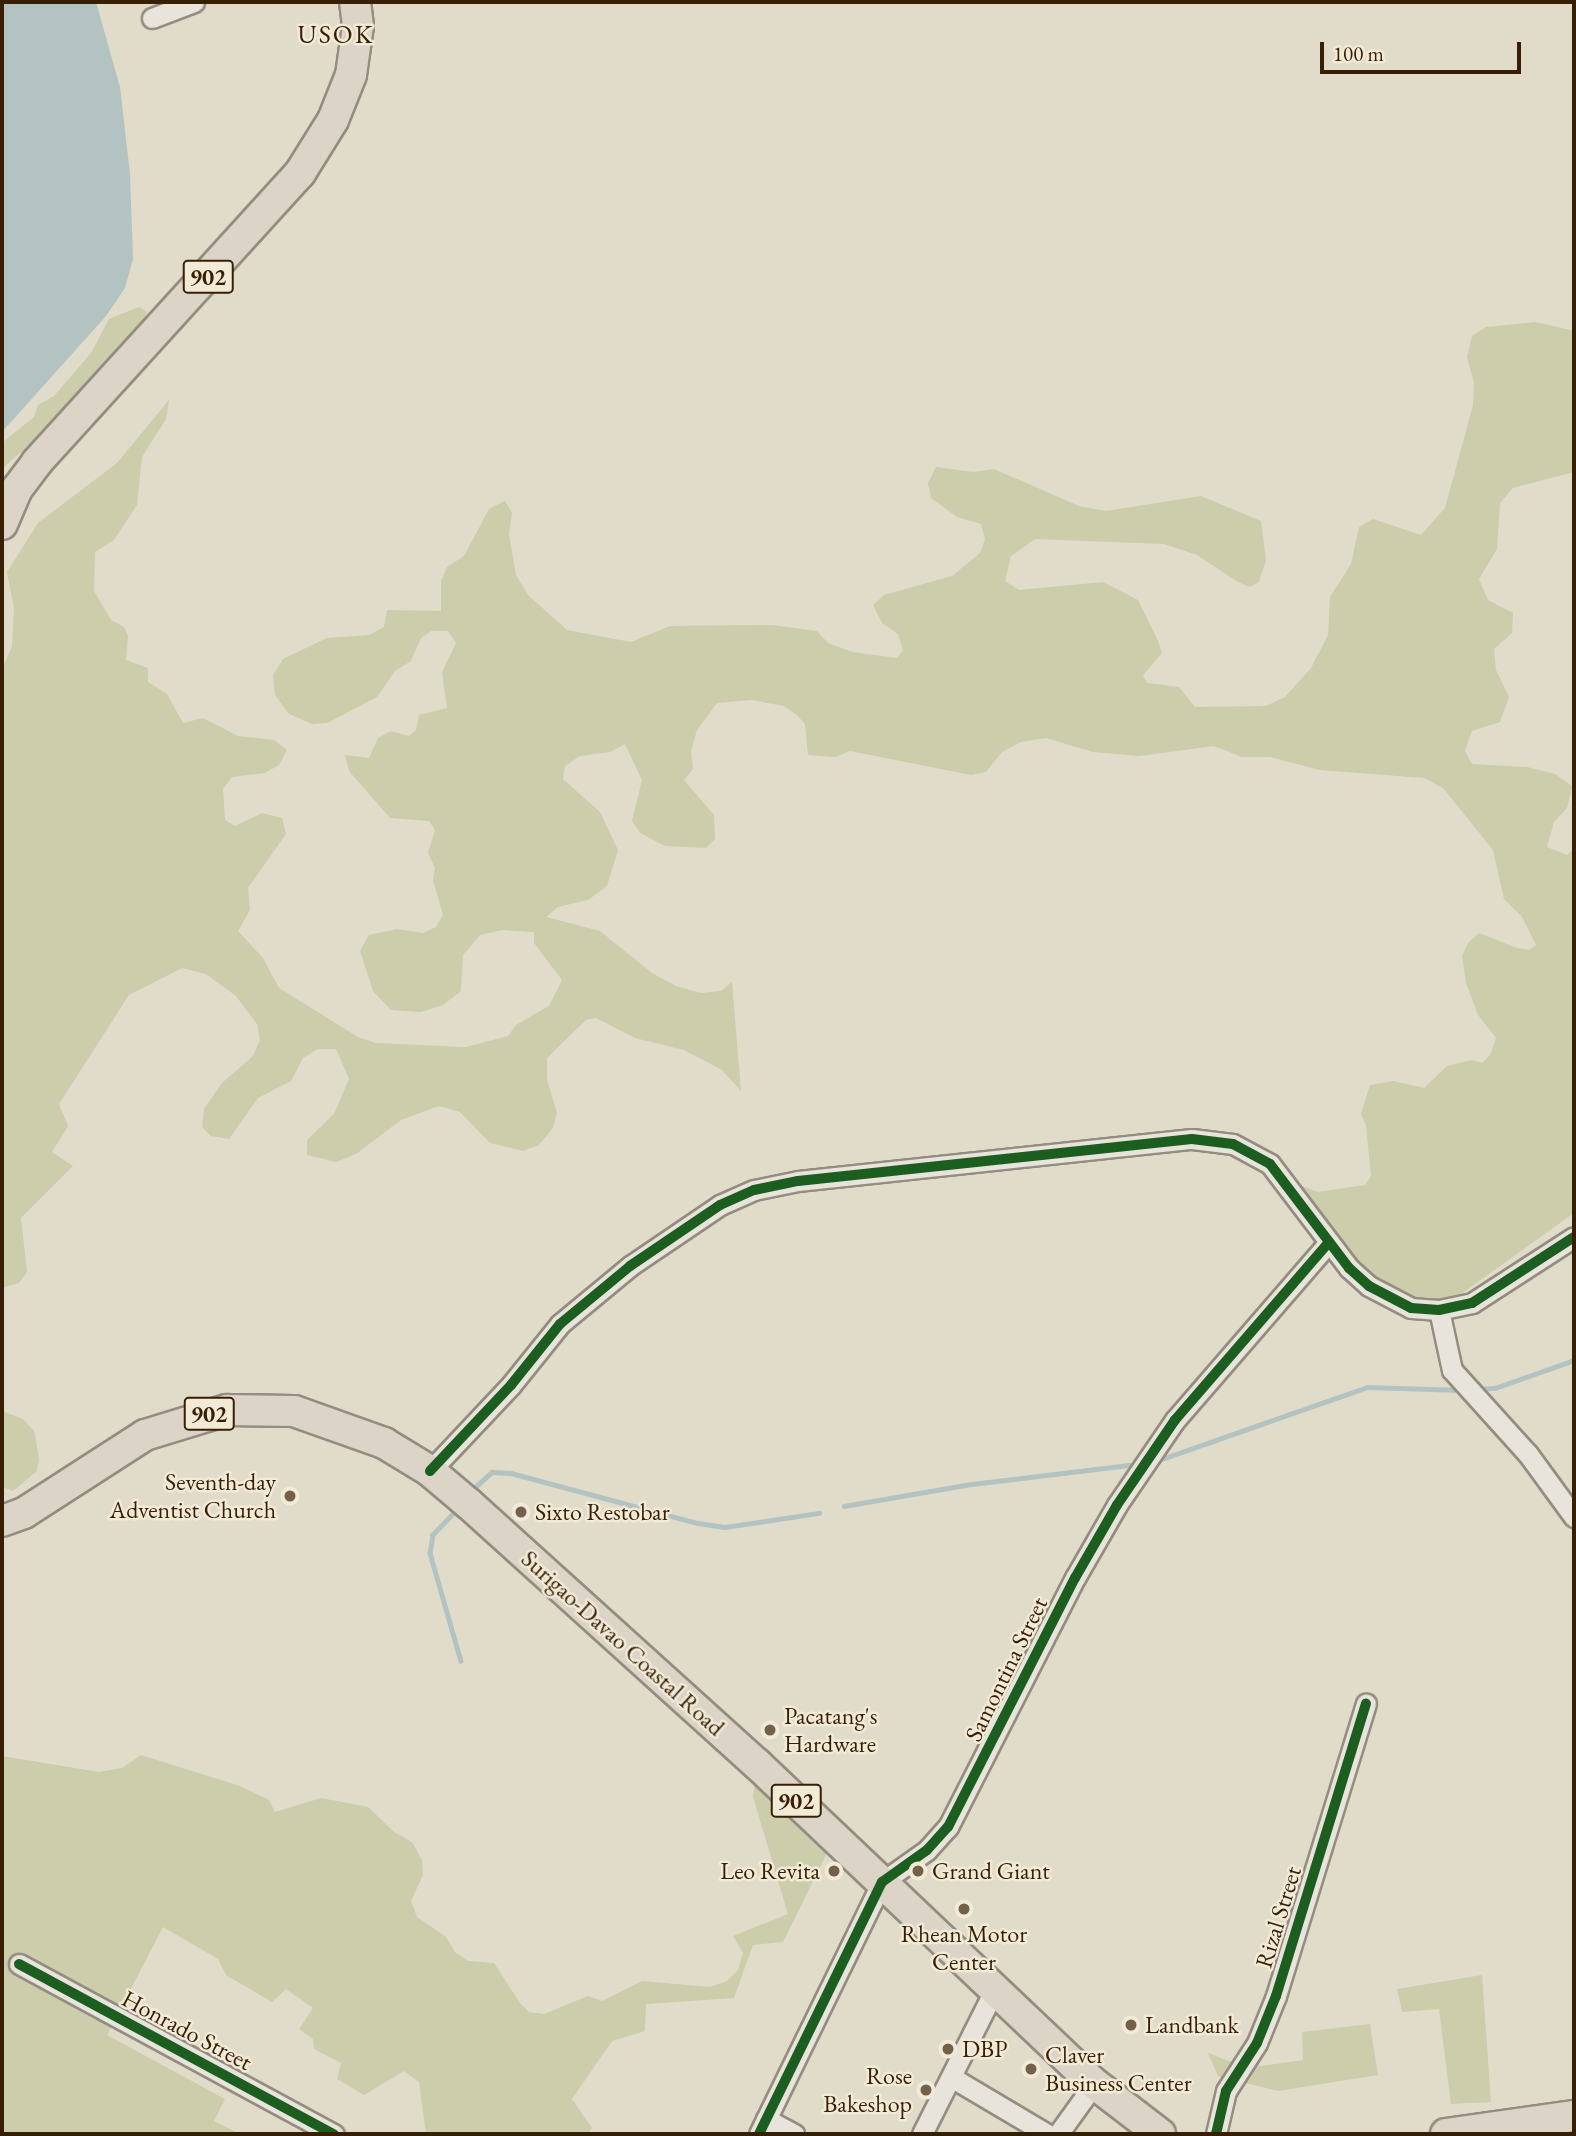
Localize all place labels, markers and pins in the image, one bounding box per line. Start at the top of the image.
place label: Seventh-day Adventist Church [110,1468,276,1524]
marker: Seventh-day Adventist Church [282,1488,298,1504]
place label: Sixto Restobar [535,1498,670,1526]
marker: Sixto Restobar [513,1504,529,1520]
place label: Pacatang's Hardware [784,1702,877,1758]
marker: Pacatang's Hardware [762,1722,778,1738]
place label: Leo Revita [720,1857,820,1885]
place label: Grand Giant [932,1857,1050,1885]
marker: Leo Revita [826,1863,842,1879]
marker: Grand Giant [910,1863,926,1879]
marker: Rhean Motor Center [956,1901,972,1917]
place label: Rhean Motor Center [901,1920,1027,1976]
place label: Landbank [1145,2011,1239,2039]
marker: Landbank [1123,2017,1139,2033]
place label: DBP [962,2035,1007,2063]
marker: DBP [940,2041,956,2057]
place label: Claver Business Center [1045,2041,1192,2097]
marker: Claver Business Center [1023,2061,1039,2077]
place label: Rose Bakeshop [823,2062,912,2118]
marker: Rose Bakeshop [918,2082,934,2098]

